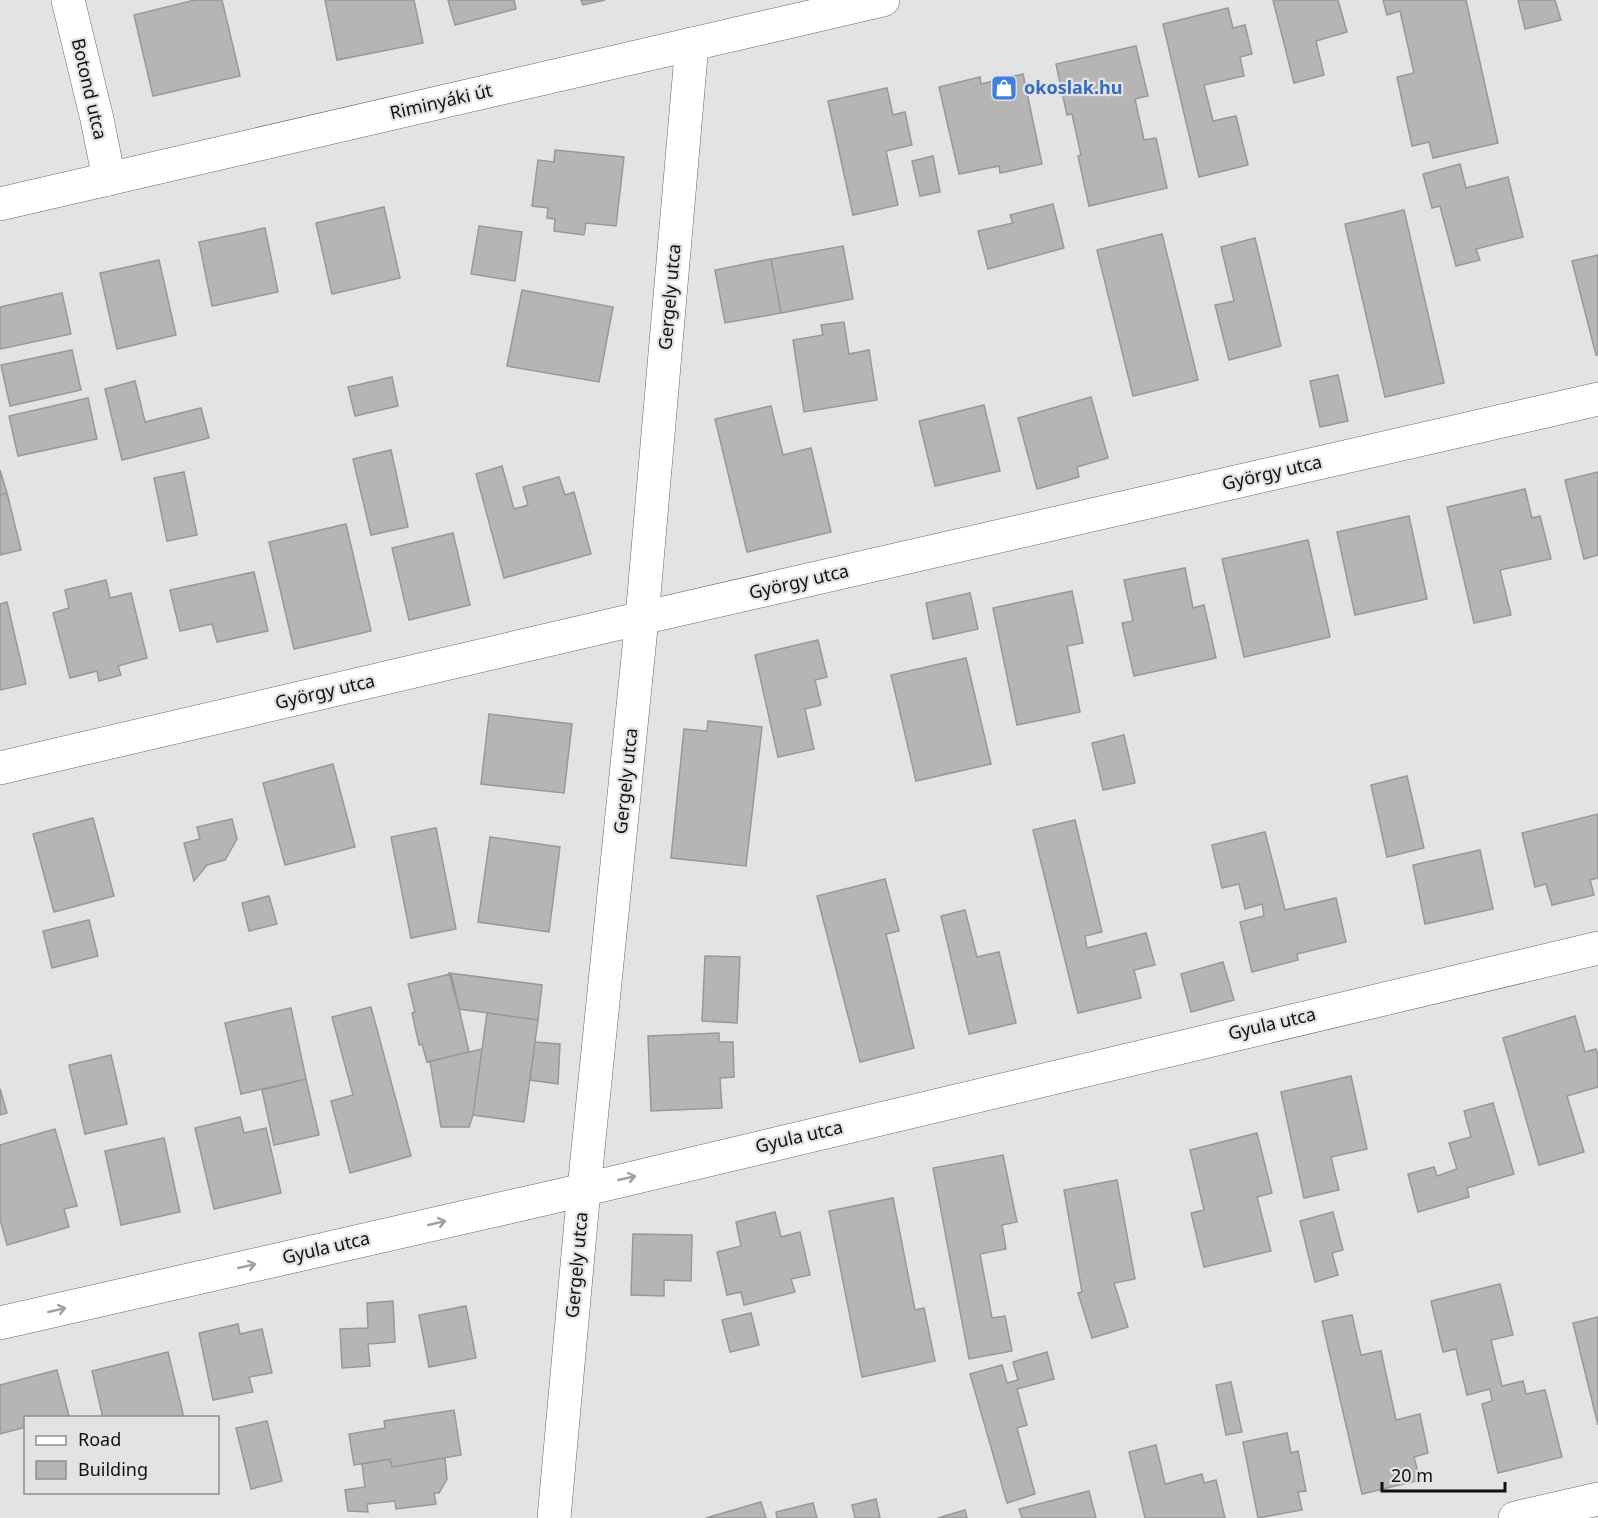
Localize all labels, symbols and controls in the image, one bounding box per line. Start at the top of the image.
street label: Botond utca [67,36,113,142]
shop icon: okoslak.hu [989,73,1019,103]
place label: okoslak.hu [1024,75,1122,99]
street label: Riminyáki út [387,77,495,124]
street label: Gergely utca [652,243,686,351]
street label: György utca [1220,449,1324,495]
street label: György utca [747,558,851,604]
street label: György utca [273,668,377,714]
street label: Gergely utca [607,727,643,835]
street label: Gyula utca [1226,1001,1318,1045]
street label: Gyula utca [753,1114,845,1158]
one-way arrow [617,1171,636,1183]
street label: Gergely utca [559,1211,593,1319]
one-way arrow [427,1217,447,1228]
street label: Gyula utca [280,1225,372,1269]
one-way arrow [237,1260,256,1272]
one-way arrow [47,1303,66,1315]
legend [24,1416,219,1494]
text: Road [78,1427,121,1451]
scale bar [1382,1455,1505,1493]
text: Building [78,1457,148,1481]
text: 20 m [1391,1463,1433,1487]

